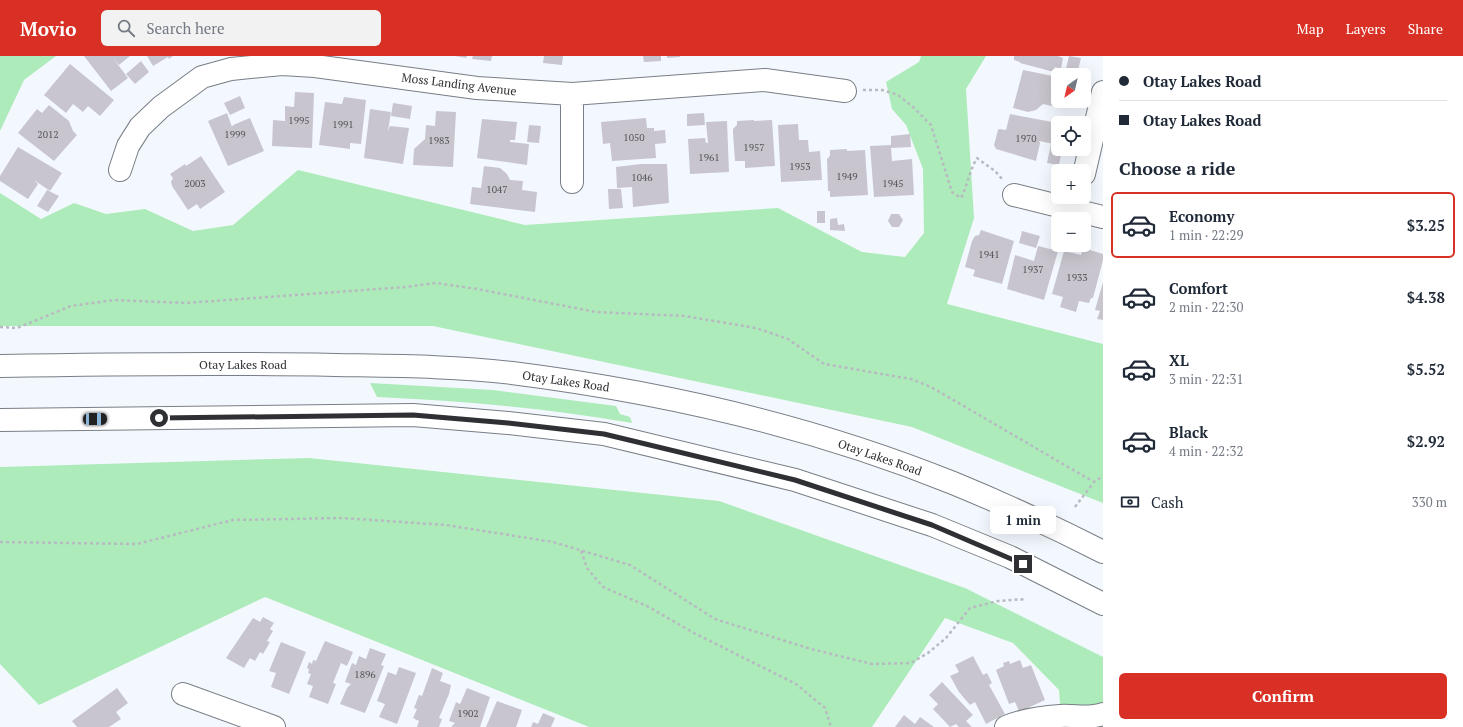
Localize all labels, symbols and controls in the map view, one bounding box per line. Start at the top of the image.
search box [101,10,381,46]
text: Movio [20,16,77,41]
icon: search [115,17,137,39]
text: Search here [147,18,225,38]
text: Map [1297,19,1324,38]
text: Layers [1346,19,1386,38]
text: Share [1408,19,1443,38]
north arrow [1051,68,1091,108]
map controls [1051,68,1091,252]
street label: Moss Landing Avenue [401,69,517,99]
text: Otay Lakes Road [1143,71,1261,91]
text: Otay Lakes Road [1143,110,1261,130]
house number: 1995 [288,114,310,127]
button: locate [1051,116,1091,156]
house number: 1991 [332,118,354,131]
house number: 2012 [37,128,59,141]
house number: 1999 [224,128,246,141]
house number: 1050 [623,131,645,144]
house number: 1970 [1015,132,1037,145]
house number: 1983 [428,134,450,147]
house number: 1957 [743,141,765,154]
house number: 1961 [698,151,720,164]
text: Choose a ride [1119,156,1235,180]
house number: 1953 [789,160,811,173]
button: + [1051,164,1091,204]
house number: 1949 [836,170,858,183]
house number: 1046 [631,171,653,184]
house number: 2003 [184,177,206,190]
house number: 1945 [882,177,904,190]
house number: 1047 [486,183,508,196]
text: Economy [1169,206,1234,226]
icon: car [1121,207,1157,243]
button: − [1051,212,1091,252]
text: $3.25 [1407,215,1445,235]
text: 1 min · 22:29 [1169,226,1243,244]
house number: 1941 [978,248,1000,261]
house number: 1937 [1022,263,1044,276]
house number: 1933 [1066,271,1088,284]
text: Comfort [1169,278,1228,298]
icon: car [1121,279,1157,315]
text: $4.38 [1407,287,1445,307]
text: 2 min · 22:30 [1169,298,1243,316]
text: XL [1169,350,1189,370]
icon: car [1121,351,1157,387]
street label: Otay Lakes Road [199,357,287,372]
text: $5.52 [1407,359,1445,379]
street label: Otay Lakes Road [521,367,611,395]
text: 3 min · 22:31 [1169,370,1243,388]
route start [150,409,168,427]
car [83,413,107,425]
text: Black [1169,422,1208,442]
icon: car [1121,423,1157,459]
text: $2.92 [1407,431,1445,451]
street label: Otay Lakes Road [836,436,924,479]
text: 4 min · 22:32 [1169,442,1243,460]
icon: cash [1119,491,1141,513]
text: Cash [1151,492,1184,512]
text: 330 m [1412,493,1447,511]
callout: 1 min [990,506,1056,534]
text: 1 min [1005,511,1041,529]
route end [1014,555,1032,573]
house number: 1896 [354,668,376,681]
button: Confirm [1119,673,1447,719]
house number: 1902 [457,707,479,720]

